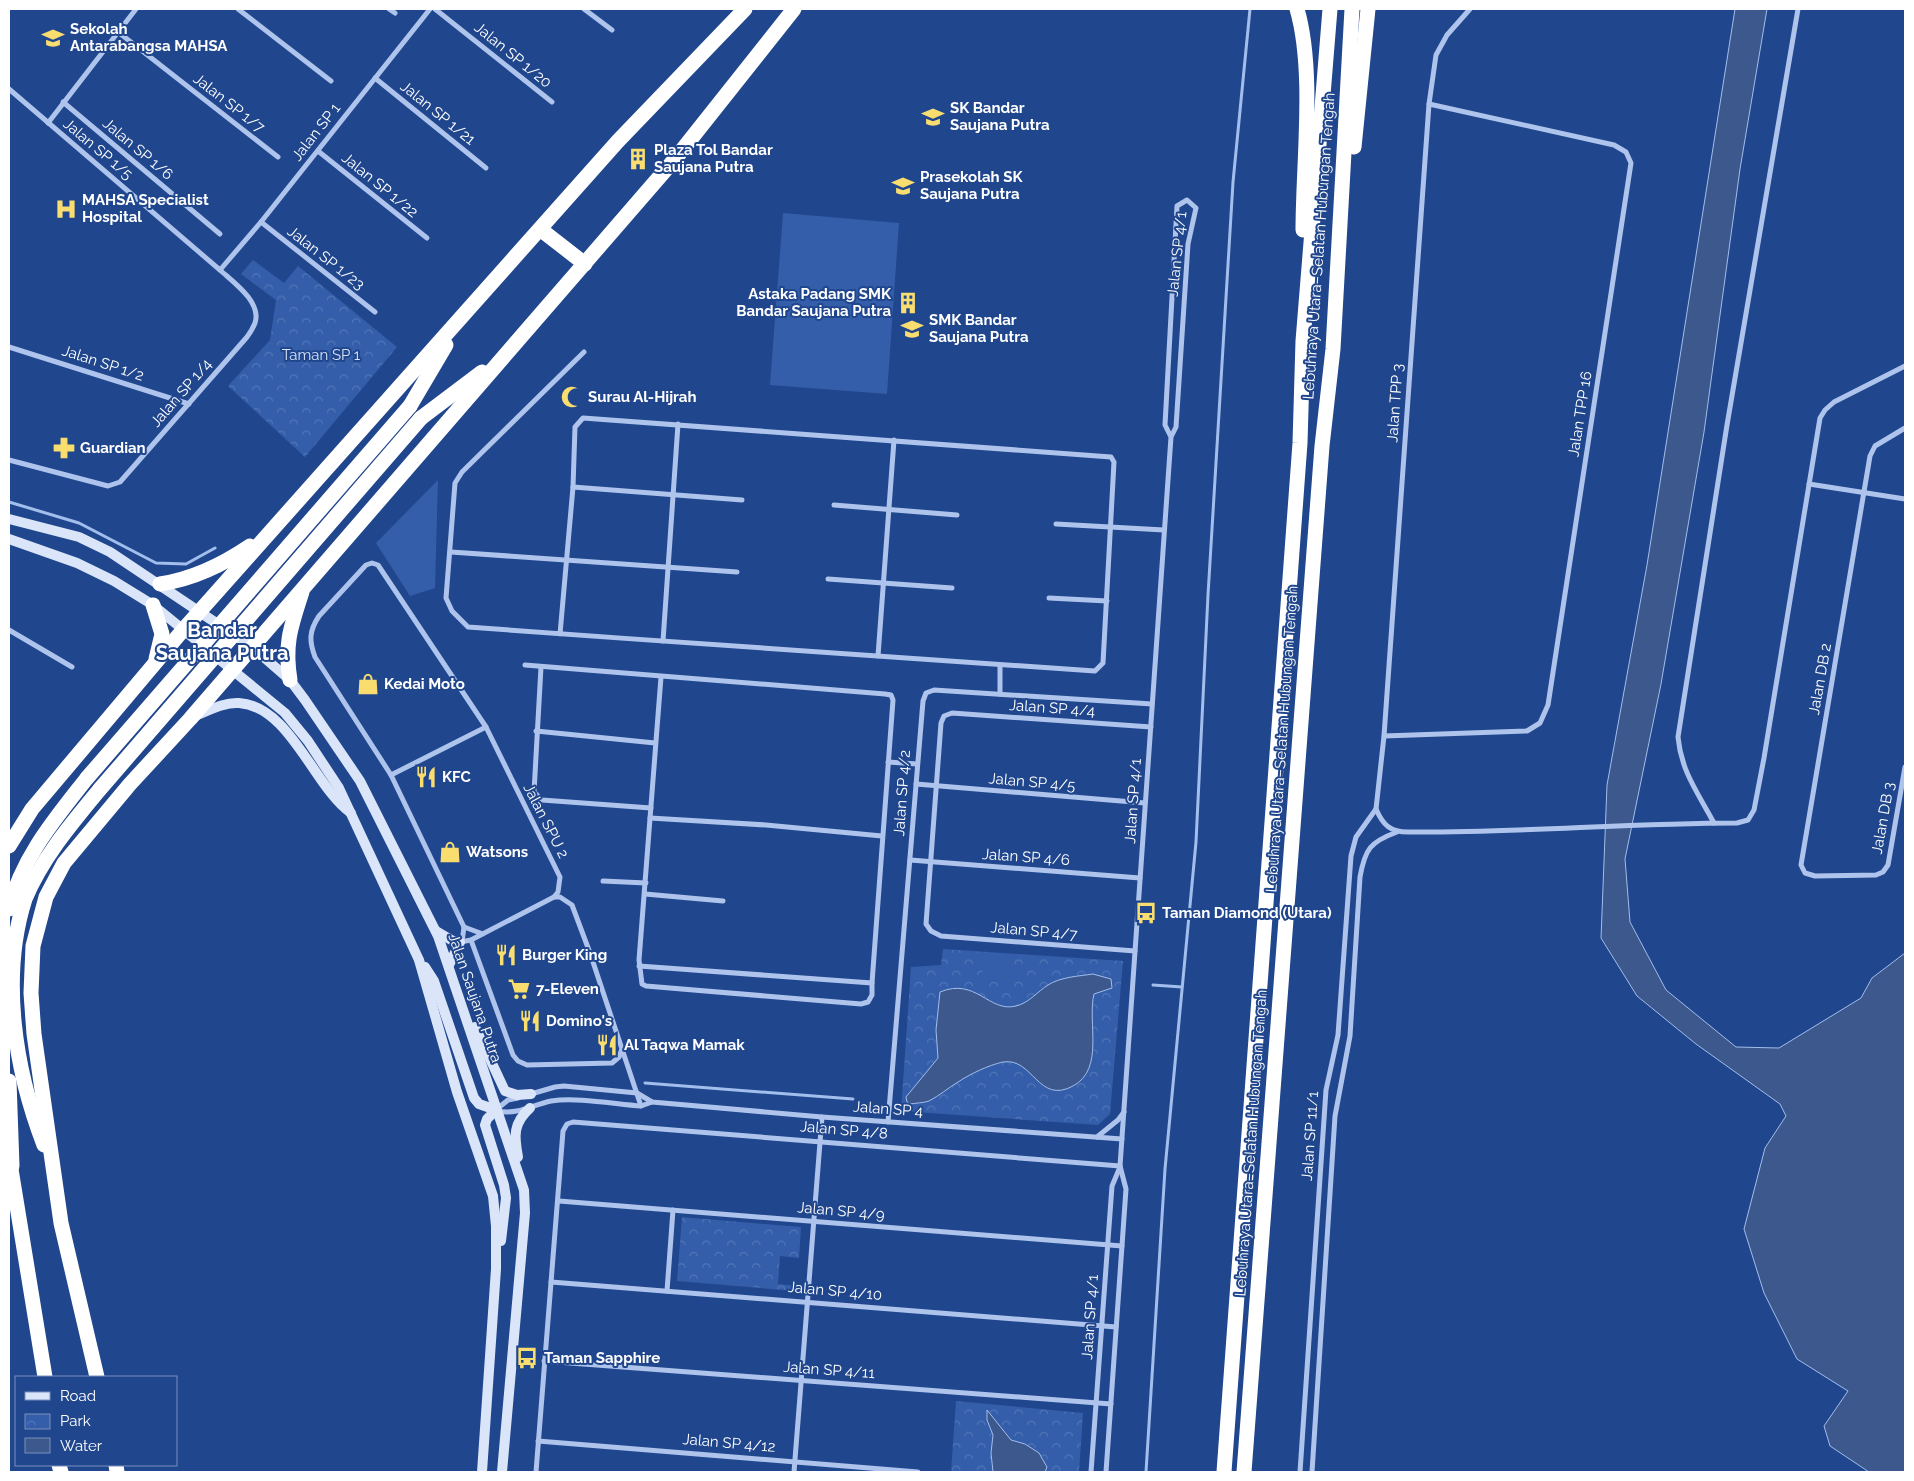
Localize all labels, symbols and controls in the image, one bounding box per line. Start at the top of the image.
street label: Jalan SP 1/20 [471,18,555,92]
place label: Sekolah Antarabangsa MAHSA [70,20,228,55]
school or university icon: Sekolah Antarabangsa MAHSA [40,25,66,51]
street label: Jalan SP 1/7 [190,70,268,136]
street label: Jalan SP 1/21 [397,77,480,149]
street label: Lebuhraya Utara–Selatan Hubungan Tengah [1299,92,1339,400]
street label: Jalan SP 1 [288,99,344,164]
place label: SK Bandar Saujana Putra [950,99,1050,134]
school or university icon: SK Bandar Saujana Putra [920,104,946,130]
street label: Jalan SP 1/6 [99,114,177,184]
street label: Jalan SP 1/5 [60,115,136,183]
place label: Plaza Tol Bandar Saujana Putra [654,141,773,176]
building icon: Plaza Tol Bandar Saujana Putra [625,146,651,172]
street label: Jalan SP 1/22 [338,149,422,221]
place label: Prasekolah SK Saujana Putra [920,168,1023,203]
school or university icon: Prasekolah SK Saujana Putra [890,173,916,199]
place label: MAHSA Specialist Hospital [82,191,209,226]
hospital icon: MAHSA Specialist Hospital [53,196,79,222]
street label: Jalan SP 4/1 [1164,210,1190,297]
street label: Jalan SP 1/23 [284,222,368,294]
place label: Astaka Padang SMK Bandar Saujana Putra [736,285,892,320]
building icon: Astaka Padang SMK Bandar Saujana Putra [895,290,921,316]
place label: SMK Bandar Saujana Putra [929,311,1029,346]
school or university icon: SMK Bandar Saujana Putra [899,316,925,342]
street label: Jalan SP 1/2 [60,341,146,385]
park label: Taman SP 1 [282,346,361,364]
street label: Jalan SP 1/4 [147,355,215,431]
street label: Jalan TPP 3 [1383,363,1407,443]
street label: Jalan TPP 16 [1564,370,1596,458]
mosque icon: Surau Al-Hijrah [559,384,585,410]
place label: Surau Al-Hijrah [588,388,697,406]
pharmacy icon: Guardian [51,435,77,461]
place label: Guardian [80,439,146,457]
street label: Lebuhraya Utara–Selatan Hubungan Tengah [1262,585,1302,893]
district label: Bandar Saujana Putra [156,618,288,665]
street label: Jalan DB 2 [1805,642,1835,716]
shop icon: Kedai Moto [355,671,381,697]
place label: Kedai Moto [384,675,465,693]
street label: Jalan SP 4/4 [1008,696,1096,720]
street label: Jalan SP 4/2 [890,749,914,837]
street label: Jalan SP 4/1 [1121,757,1145,844]
restaurant icon: KFC [413,764,439,790]
place label: KFC [442,768,471,786]
street label: Jalan SP 4/5 [988,769,1076,795]
street label: Jalan SPU 2 [519,781,573,862]
street label: Jalan DB 3 [1868,781,1898,855]
shop icon: Watsons [437,839,463,865]
place label: Watsons [466,843,528,861]
street label: Jalan SP 4/6 [981,845,1071,869]
bus stop icon: Taman Diamond (Utara) [1133,900,1159,926]
place label: Taman Diamond (Utara) [1162,904,1332,922]
street label: Jalan SP 4/7 [990,918,1078,944]
street label: Jalan Saujana Putra [444,931,506,1065]
restaurant icon: Burger King [493,942,519,968]
place label: Burger King [522,946,607,964]
supermarket icon: 7-Eleven [506,976,532,1002]
place label: 7-Eleven [536,980,599,998]
street label: Lebuhraya Utara–Selatan Hubungan Tengah [1231,989,1271,1297]
restaurant icon: Domino's [517,1008,543,1034]
place label: Domino's [546,1012,612,1030]
restaurant icon: Al Taqwa Mamak [594,1032,620,1058]
place label: Al Taqwa Mamak [624,1036,745,1054]
street label: Jalan SP 11/1 [1298,1090,1322,1182]
street label: Jalan SP 4 [852,1098,924,1120]
street label: Jalan SP 4/8 [799,1117,889,1143]
street label: Jalan SP 4/9 [797,1198,886,1224]
street label: Jalan SP 4/1 [1078,1273,1102,1360]
street label: Jalan SP 4/10 [787,1278,883,1304]
bus stop icon: Taman Sapphire [514,1345,540,1371]
place label: Taman Sapphire [544,1349,660,1367]
street label: Jalan SP 4/11 [783,1358,876,1382]
legend [15,1376,178,1466]
text: Road [60,1387,96,1405]
text: Park [60,1412,91,1430]
street label: Jalan SP 4/12 [682,1430,776,1456]
text: Water [60,1437,103,1455]

